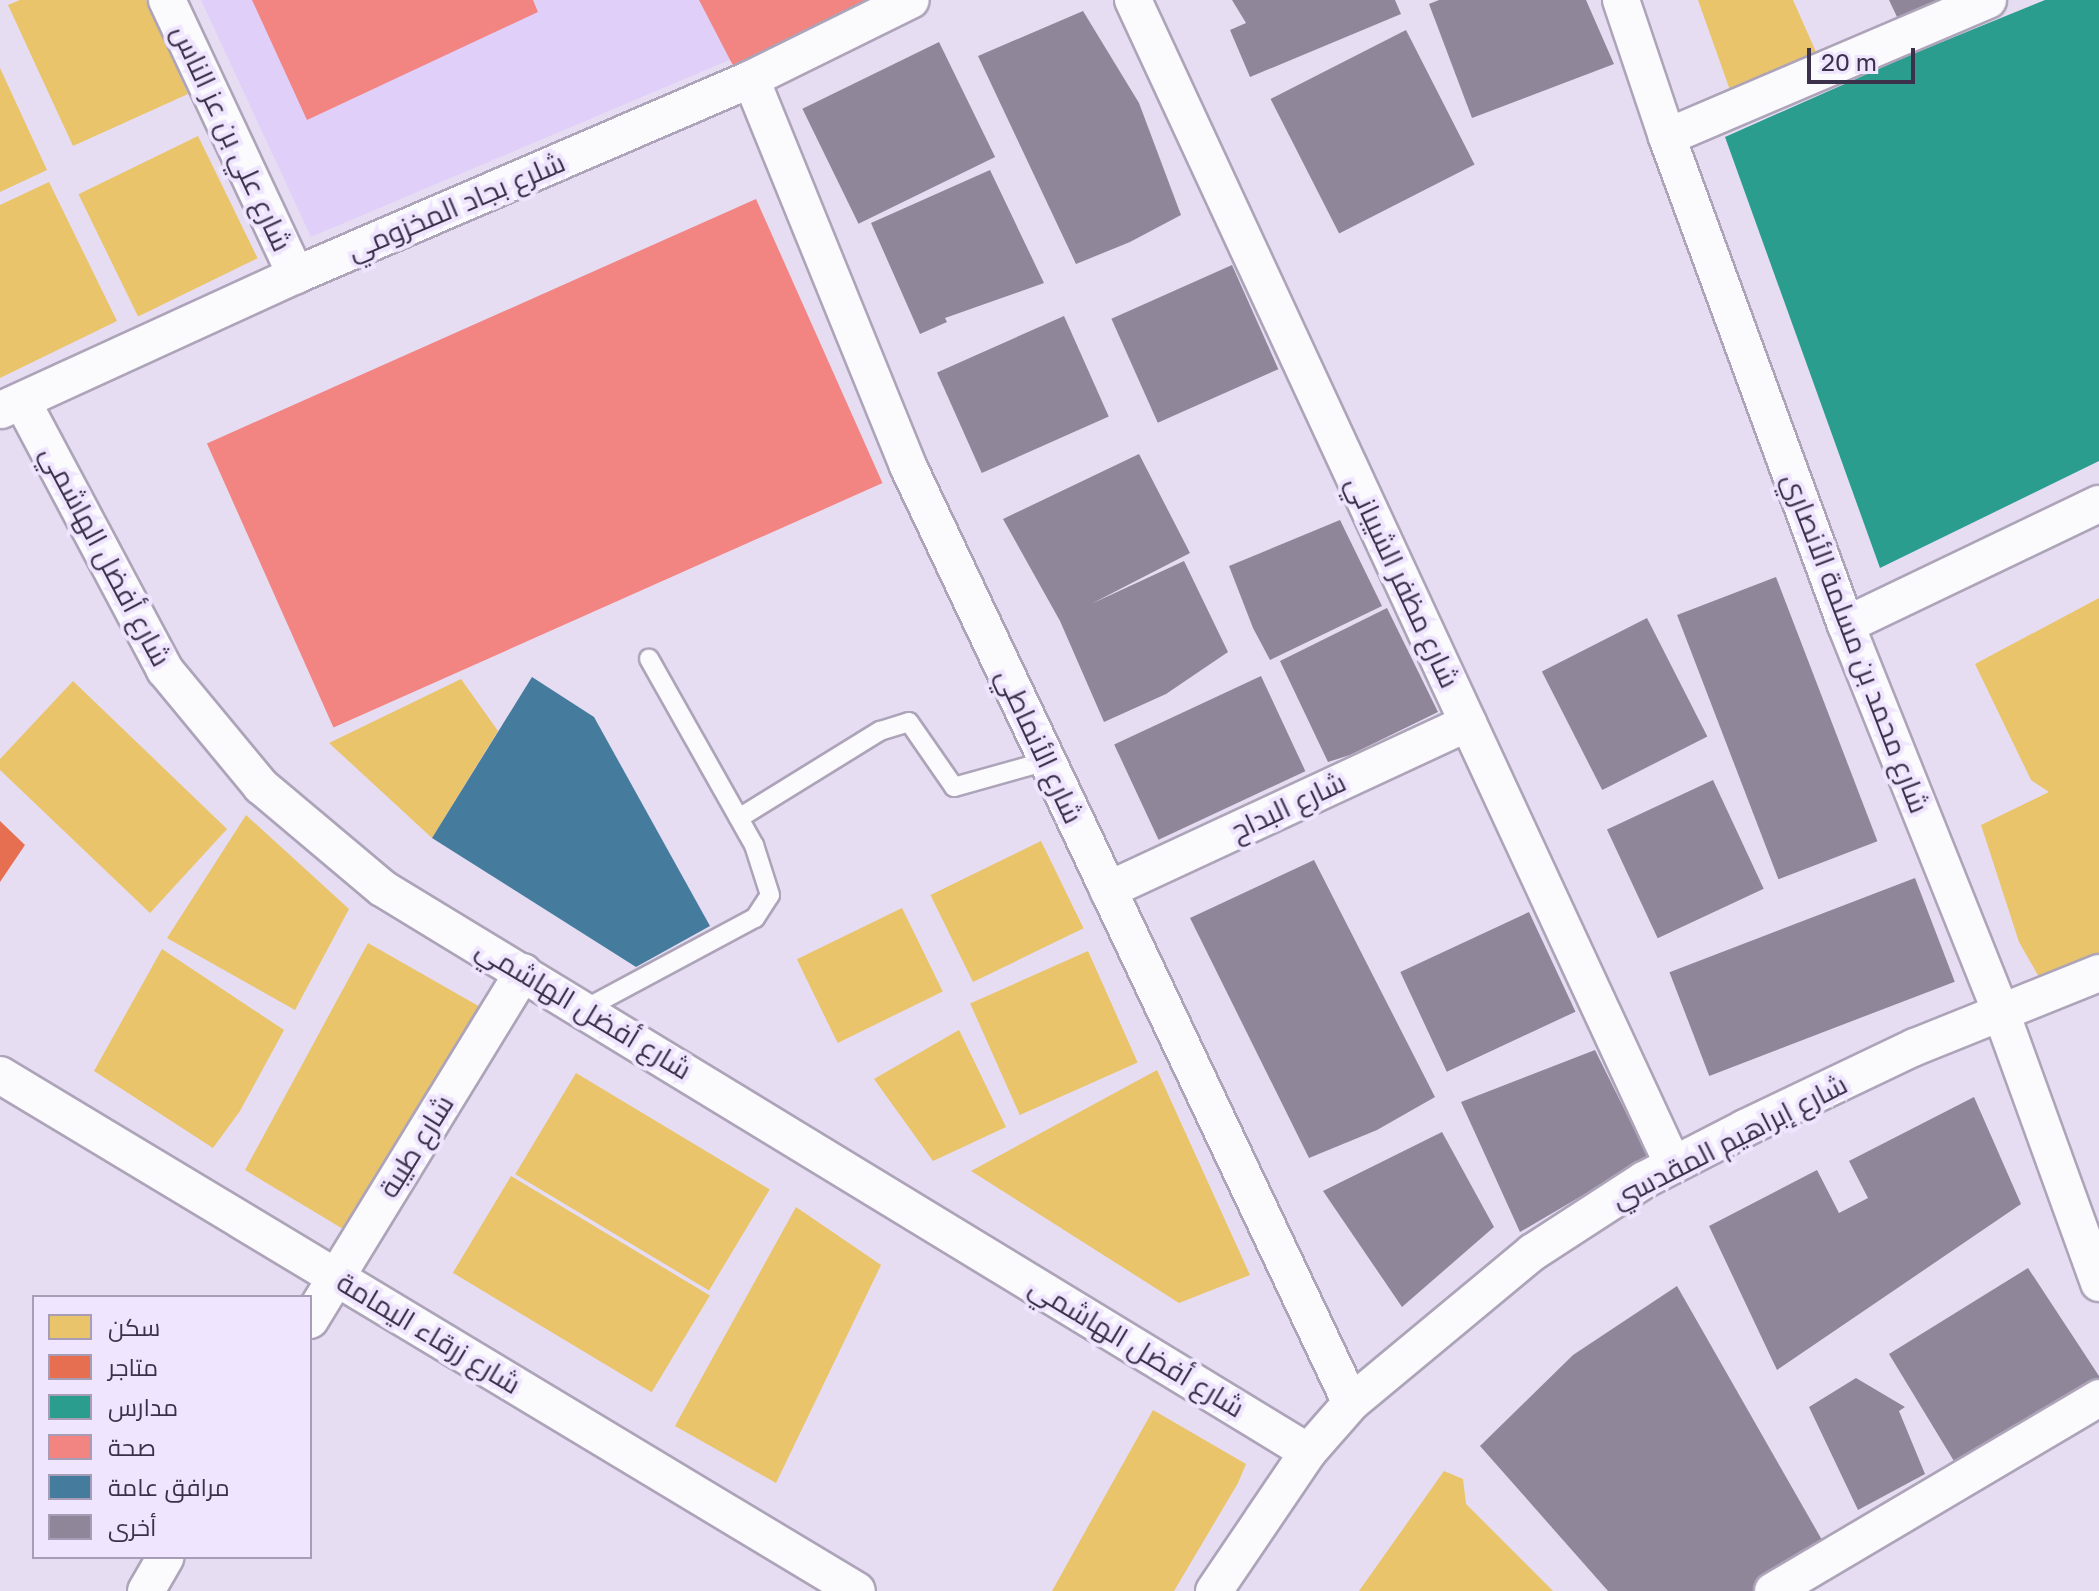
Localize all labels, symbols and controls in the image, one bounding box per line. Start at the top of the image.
street label: شارع علي بن عز الناس [165,19,299,257]
scale bar [1811,32,1919,82]
text: 20 m [1821,47,1877,76]
street label: شلرع بجاد المخزومي [342,145,570,267]
street label: شارع أفضل الهاشمي [34,440,178,672]
street label: شارع محمد بن مسلمة الأنصاري [1776,468,1936,818]
street label: شارع مظفر الشيباني [1339,471,1467,693]
street label: شارع الأنماطي [989,663,1091,829]
street label: شارع البداح [1225,765,1351,847]
street label: شارع أفضل الهاشمي [470,932,698,1086]
street label: شارع إبراهيم المقدسي [1605,1067,1853,1215]
street label: شارع طيبة [371,1088,461,1204]
street label: شارع زرقاء اليمامة [331,1265,527,1401]
street label: شارع أفضل الهاشمي [1023,1270,1251,1424]
legend [32,1295,312,1559]
text: سكن [108,1312,160,1341]
text: متاجر [108,1352,158,1381]
text: مدارس [108,1392,178,1421]
text: صحة [108,1432,156,1461]
text: مرافق عامة [108,1472,230,1501]
text: أخرى [108,1512,156,1541]

